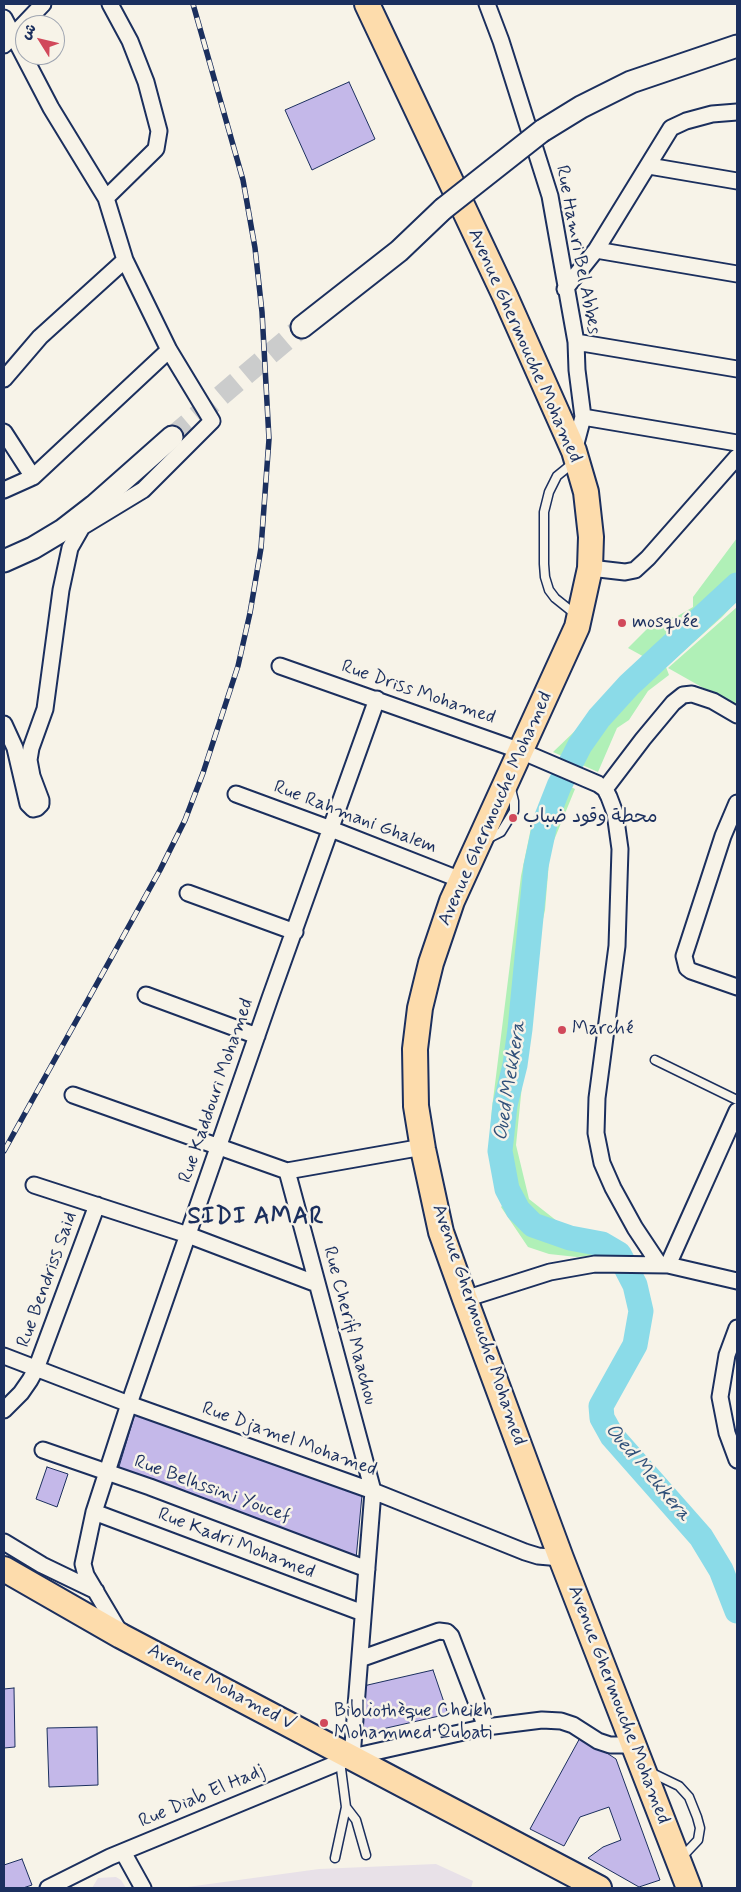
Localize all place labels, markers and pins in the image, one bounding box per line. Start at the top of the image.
place label: mosquée [632,612,699,634]
marker: mosquée [616,617,628,629]
place label: محطة وقود ضباب [523,807,658,829]
marker: محطة وقود ضباب [507,812,519,824]
place label: Marché [572,1019,633,1041]
marker: Marché [556,1024,568,1036]
place label: Bibliothèque Cheikh Mohammed Qubati [334,1701,493,1745]
marker: Bibliothèque Cheikh Mohammed Qubati [318,1717,330,1729]

